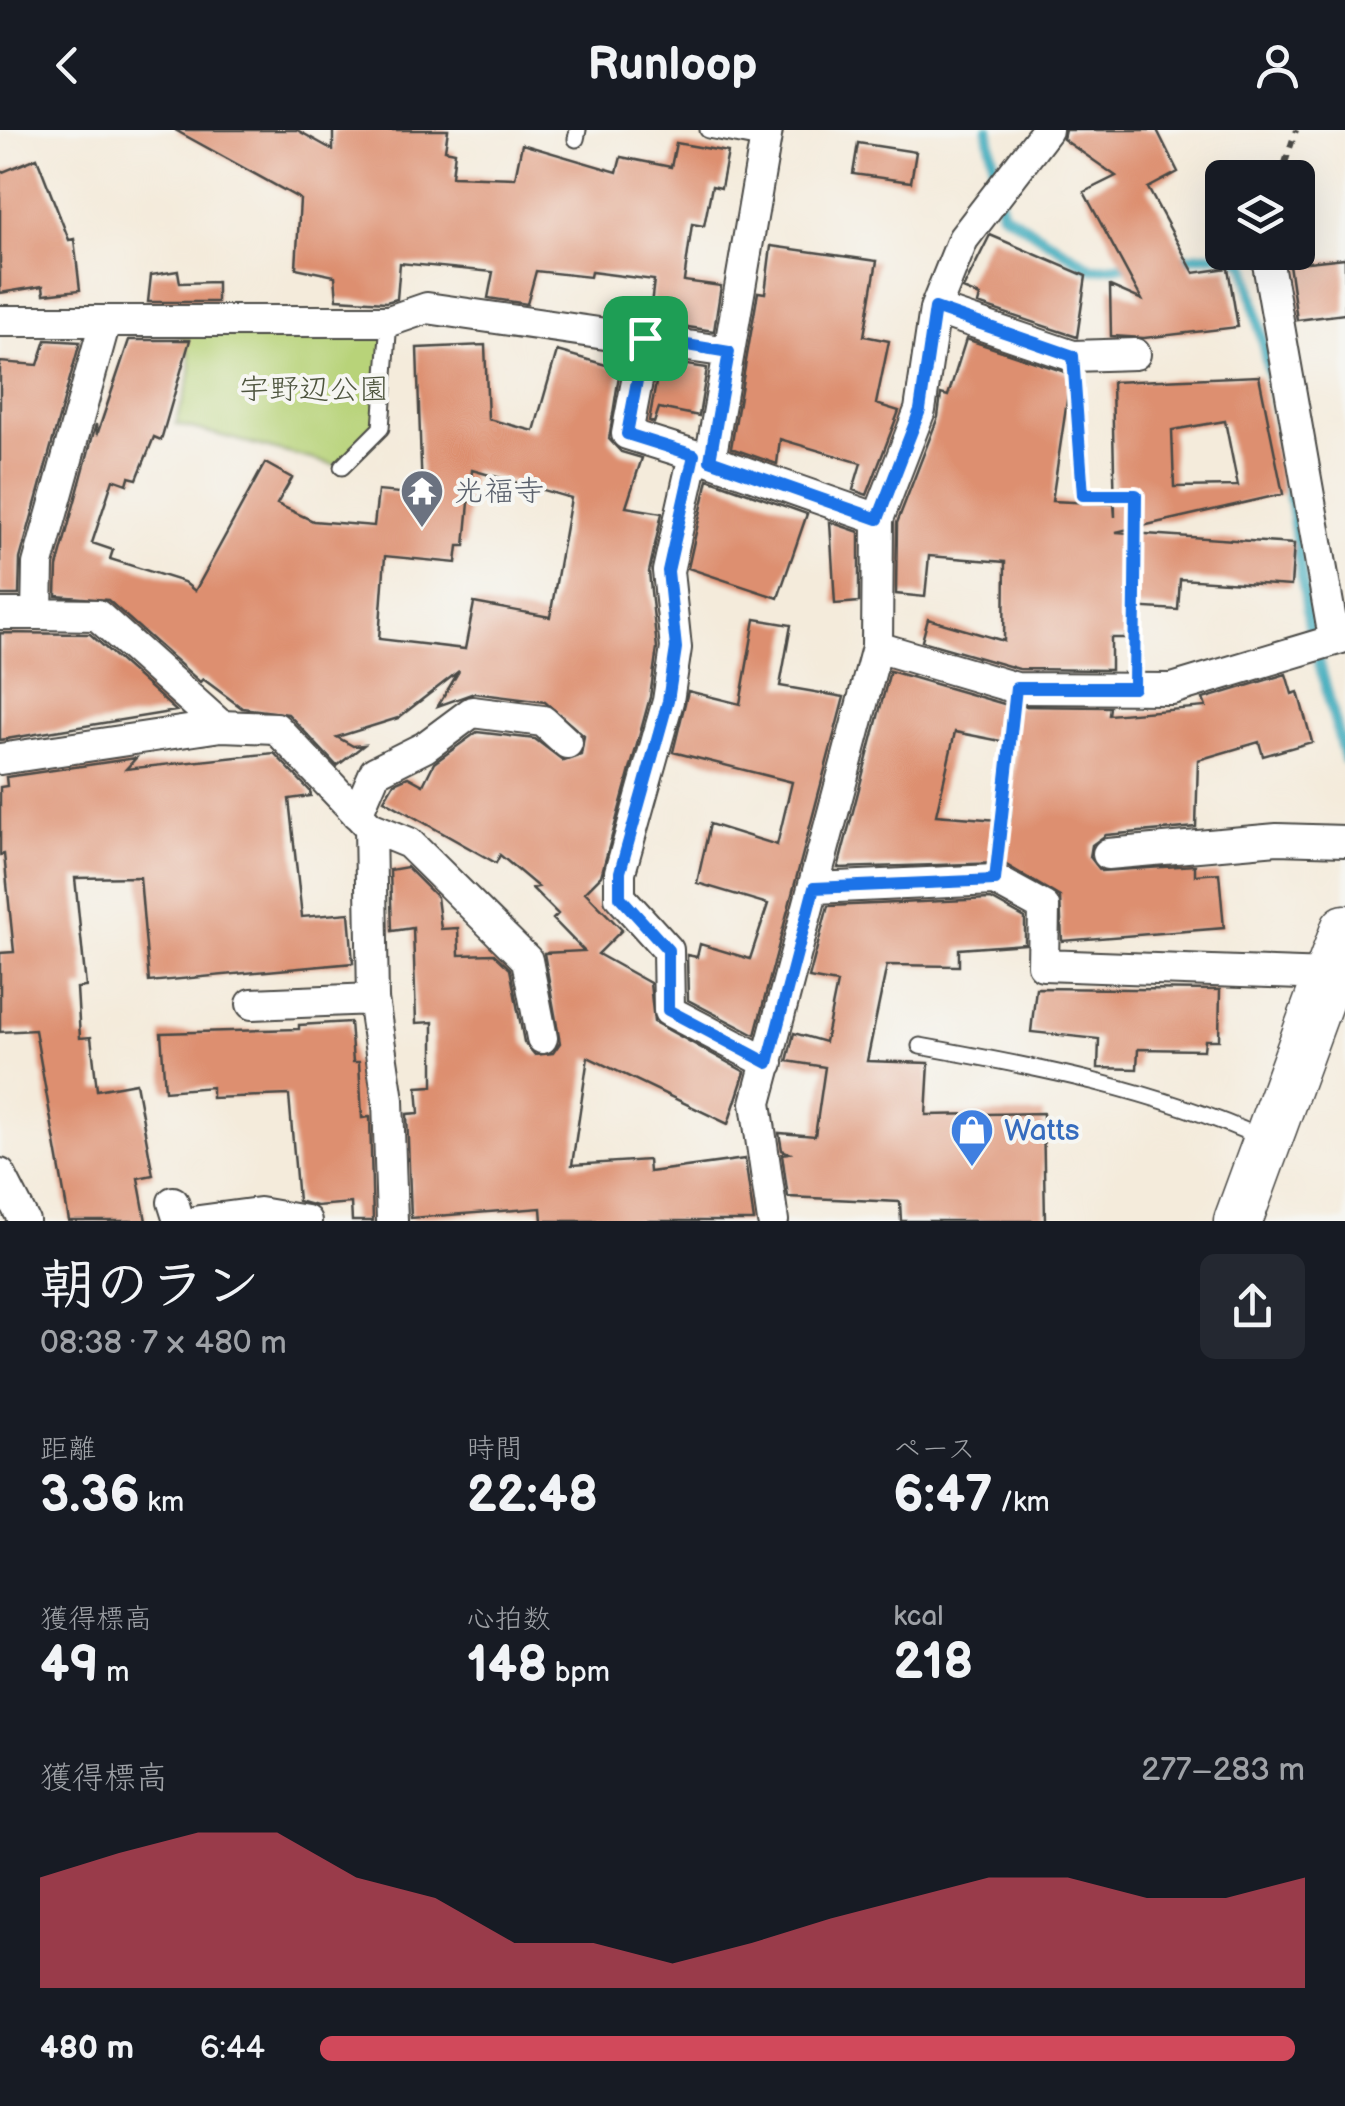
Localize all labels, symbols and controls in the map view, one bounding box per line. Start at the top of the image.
icon: back [40,38,95,93]
text: Runloop [588,38,757,93]
icon: person [1250,38,1305,93]
map controls [1205,160,1315,270]
button: layers [1205,160,1315,270]
pin [603,296,688,381]
icon: arrive [618,311,673,366]
park label: 宇野辺公園 [239,372,389,408]
temple icon: 光福寺 [399,468,445,529]
place label: 光福寺 [454,474,544,510]
shop icon: Watts [949,1107,995,1168]
place label: Watts [1004,1113,1080,1149]
text: 朝のラン [40,1253,260,1320]
button: share [1200,1254,1305,1359]
text: 08:38 · 7 × 480 m [40,1324,287,1363]
text: 距離 [40,1433,96,1466]
text: 時間 [467,1433,523,1466]
text: ペース [893,1433,976,1466]
text: 3.36 [40,1466,140,1526]
text: 22:48 [467,1466,598,1526]
text: 6:47 [893,1466,993,1526]
text: km [140,1486,184,1519]
text: /km [993,1486,1050,1519]
text: kcal [893,1600,944,1633]
text: 獲得標高 [40,1603,152,1636]
text: 心拍数 [467,1603,551,1636]
text: 218 [893,1633,973,1693]
text: 49 [40,1636,99,1696]
text: 148 [467,1636,547,1696]
text: m [99,1656,129,1689]
text: bpm [547,1656,610,1689]
text: 277–283 m [1141,1751,1305,1790]
text: 獲得標高 [40,1759,168,1798]
text: 480 m [40,2029,134,2068]
text: 6:44 [200,2029,265,2068]

